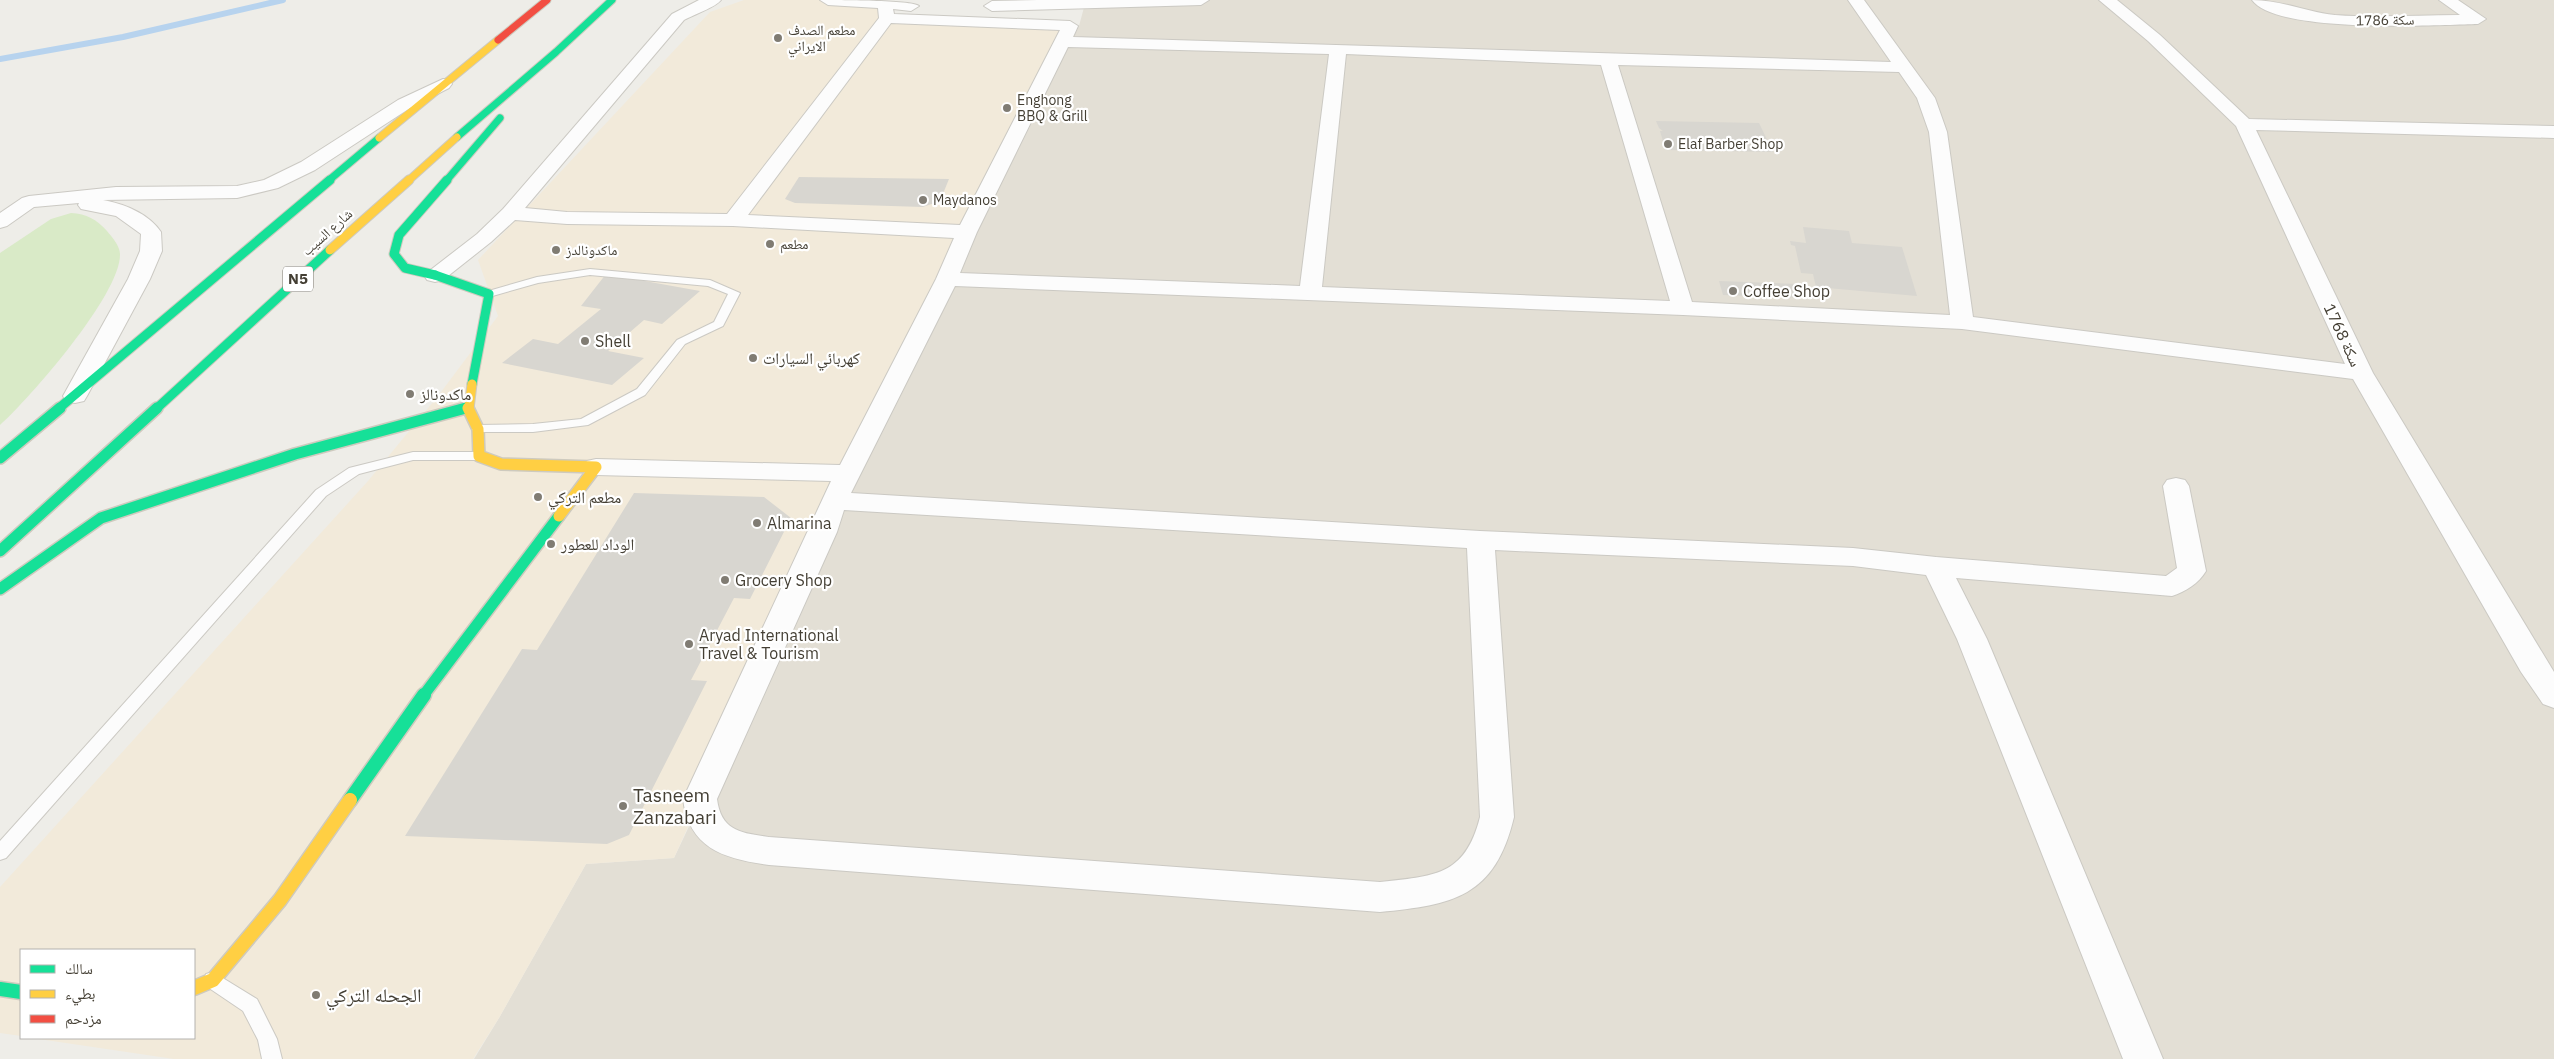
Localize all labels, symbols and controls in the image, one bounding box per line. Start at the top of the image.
street label: سكة 1786 [2355,10,2415,30]
place label: مطعم الصدف الايراني [788,21,855,58]
marker: مطعم الصدف الايراني [772,32,784,44]
place label: Enghong BBQ & Grill [1017,91,1088,125]
marker: Enghong BBQ & Grill [1001,102,1013,114]
place label: Elaf Barber Shop [1678,135,1783,153]
marker: Elaf Barber Shop [1662,138,1674,150]
place label: Maydanos [933,191,997,209]
marker: Maydanos [917,194,929,206]
street label: شارع السيب [298,205,357,260]
place label: مطعم [780,235,808,254]
marker: مطعم [764,238,776,250]
place label: ماكدونالدز [565,241,617,259]
marker: ماكدونالدز [550,244,562,256]
road number: N5 [283,266,313,292]
place label: Coffee Shop [1743,281,1830,301]
marker: Coffee Shop [1727,285,1739,297]
street label: سكة 1768 [2320,300,2366,370]
place label: Shell [595,331,631,351]
marker: Shell [579,335,591,347]
place label: كهربائي السيارات [763,348,860,371]
marker: كهربائي السيارات [747,352,759,364]
place label: ماكدونالز [419,384,471,404]
marker: ماكدونالز [404,388,416,400]
place label: مطعم التركي [548,487,621,510]
marker: مطعم التركي [532,491,544,503]
place label: Almarina [767,513,832,533]
marker: Almarina [751,517,763,529]
place label: الوداد للعطور [560,534,634,554]
marker: الوداد للعطور [545,538,557,550]
place label: Grocery Shop [735,570,832,590]
marker: Grocery Shop [719,574,731,586]
place label: Aryad International Travel & Tourism [699,625,839,663]
marker: Aryad International Travel & Tourism [683,638,695,650]
place label: Tasneem Zanzabari [633,783,717,829]
marker: Tasneem Zanzabari [617,800,629,812]
legend [20,949,195,1039]
text: سالك [65,959,93,978]
place label: الجحله التركي [326,983,422,1011]
text: بطيء [65,984,95,1006]
marker: الجحله التركي [310,989,322,1001]
text: مزدحم [65,1009,102,1029]

